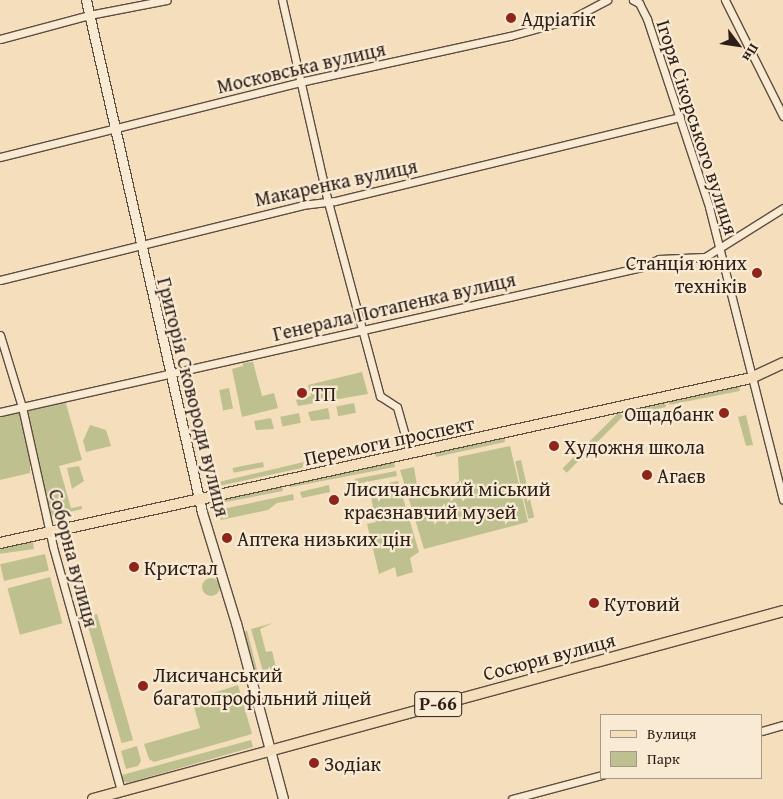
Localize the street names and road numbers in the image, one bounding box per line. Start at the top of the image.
street label: Ігоря Сікорського вулиця [652,17,744,237]
street label: Московська вулиця [214,36,388,98]
street label: Макаренка вулиця [252,153,420,211]
street label: Генерала Потапенка вулиця [270,266,518,346]
street label: Григорія Сковороди вулиця [153,275,235,519]
street label: Перемоги проспект [302,410,476,470]
street label: Соборна вулиця [44,486,104,630]
street label: Сосюри вулиця [480,627,618,685]
road number: Р-66 [413,688,463,721]

